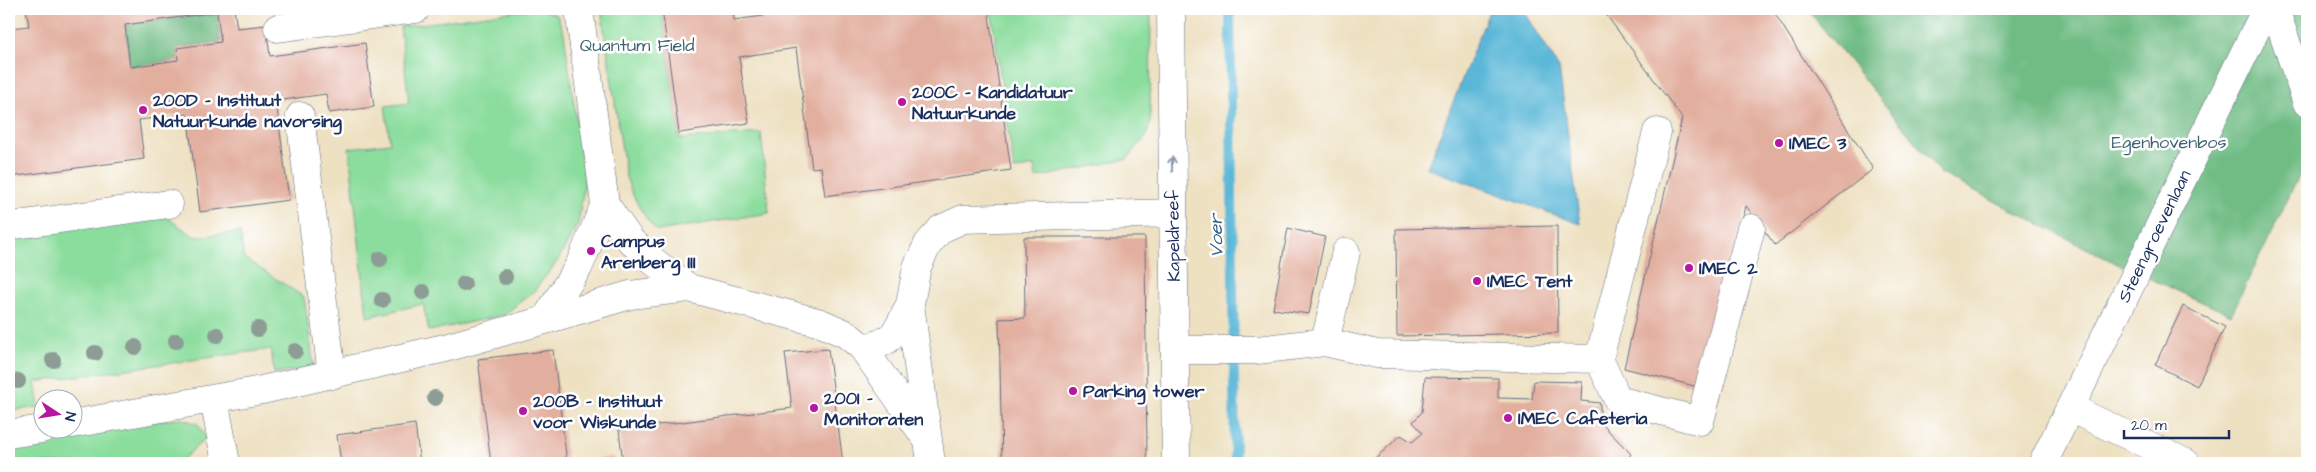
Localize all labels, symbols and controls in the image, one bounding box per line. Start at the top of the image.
park label: Quantum Field [580,33,694,58]
place label: 200C - Kandidatuur Natuurkunde [911,80,1073,126]
place label: 200D - Instituut Natuurkunde navorsing [152,88,343,135]
marker: 200C - Kandidatuur Natuurkunde [896,96,908,108]
marker: 200D - Instituut Natuurkunde navorsing [137,104,149,116]
park label: Egenhovenbos [2111,130,2227,156]
place label: IMEC 3 [1789,131,1847,156]
marker: IMEC 3 [1773,137,1785,149]
one-way arrow [1167,157,1177,173]
street label: Steengroevenlaan [2112,166,2198,307]
street label: Kapeldreef [1160,189,1187,282]
water label: Voer [1203,212,1230,258]
place label: Campus Arenberg III [601,229,696,276]
marker: Campus Arenberg III [585,245,597,257]
place label: IMEC 2 [1699,256,1758,281]
marker: IMEC 2 [1683,262,1695,274]
place label: IMEC Tent [1487,269,1573,294]
marker: IMEC Tent [1471,275,1483,287]
place label: Parking tower [1083,379,1205,405]
marker: Parking tower [1067,385,1079,397]
place label: 200I - Monitoraten [823,386,923,432]
place label: 200B - Instituut voor Wiskunde [532,389,663,435]
north arrow [32,390,82,440]
marker: 200I - Monitoraten [808,402,820,414]
marker: 200B - Instituut voor Wiskunde [517,405,529,417]
place label: IMEC Cafeteria [1518,406,1648,431]
scale bar [2124,407,2228,439]
text: N [59,410,80,423]
marker: IMEC Cafeteria [1502,412,1514,424]
text: 20 m [2131,415,2167,436]

